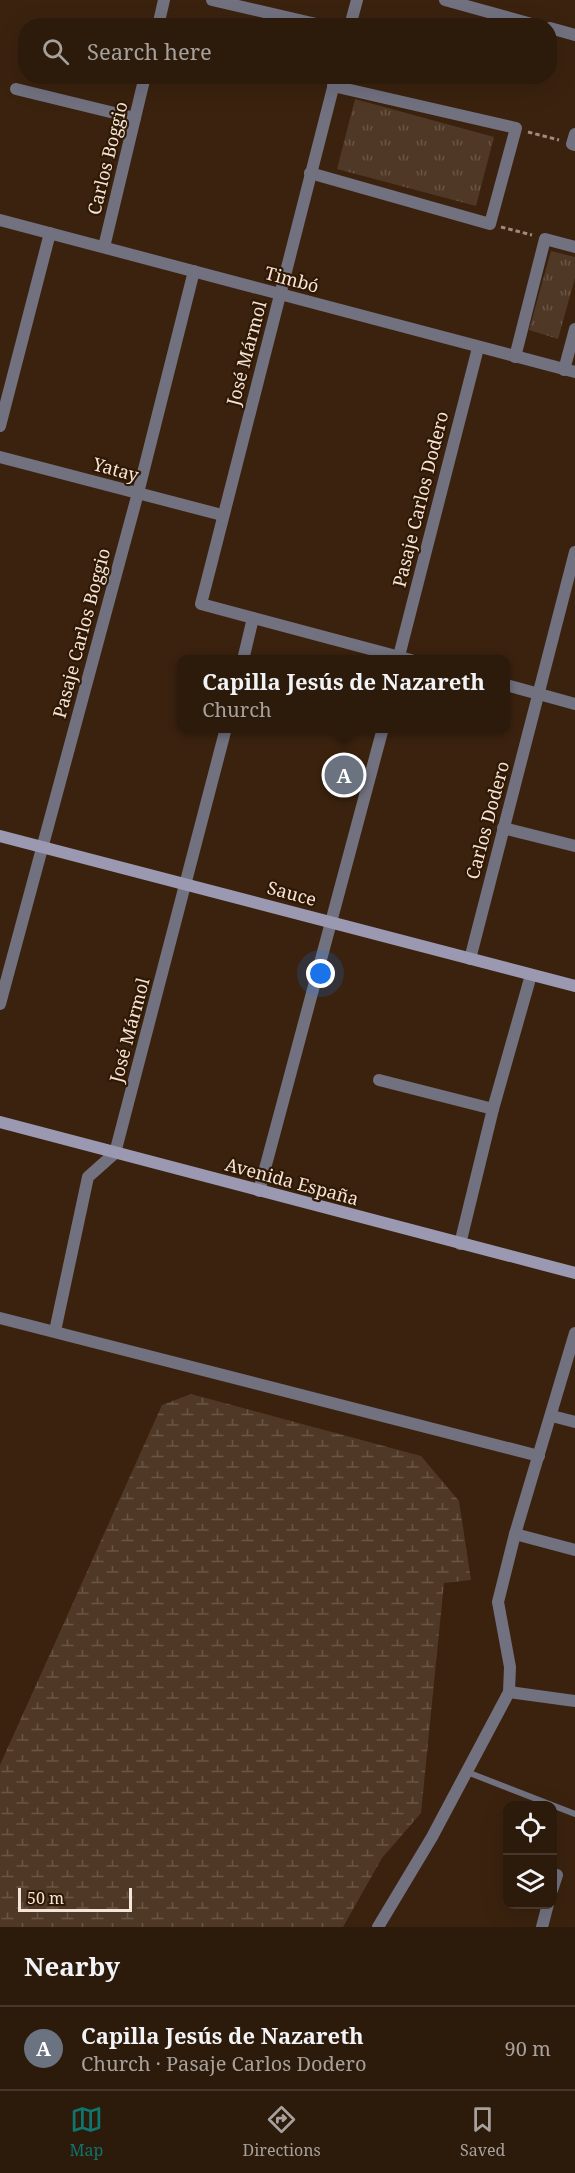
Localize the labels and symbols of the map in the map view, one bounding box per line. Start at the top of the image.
street label: Carlos Boggio [81,99,133,217]
street label: Timbó [262,260,322,298]
street label: José Mármol [220,297,272,409]
street label: Pasaje Carlos Dodero [387,409,453,589]
street label: Yatay [89,451,142,487]
street label: Pasaje Carlos Boggio [47,545,115,721]
pin: A [324,752,364,798]
street label: Carlos Dodero [460,758,514,882]
street label: Sauce [265,875,319,911]
your location [306,959,335,988]
street label: José Mármol [103,974,155,1086]
street label: Avenida España [223,1152,361,1210]
scale bar [18,1885,132,1912]

